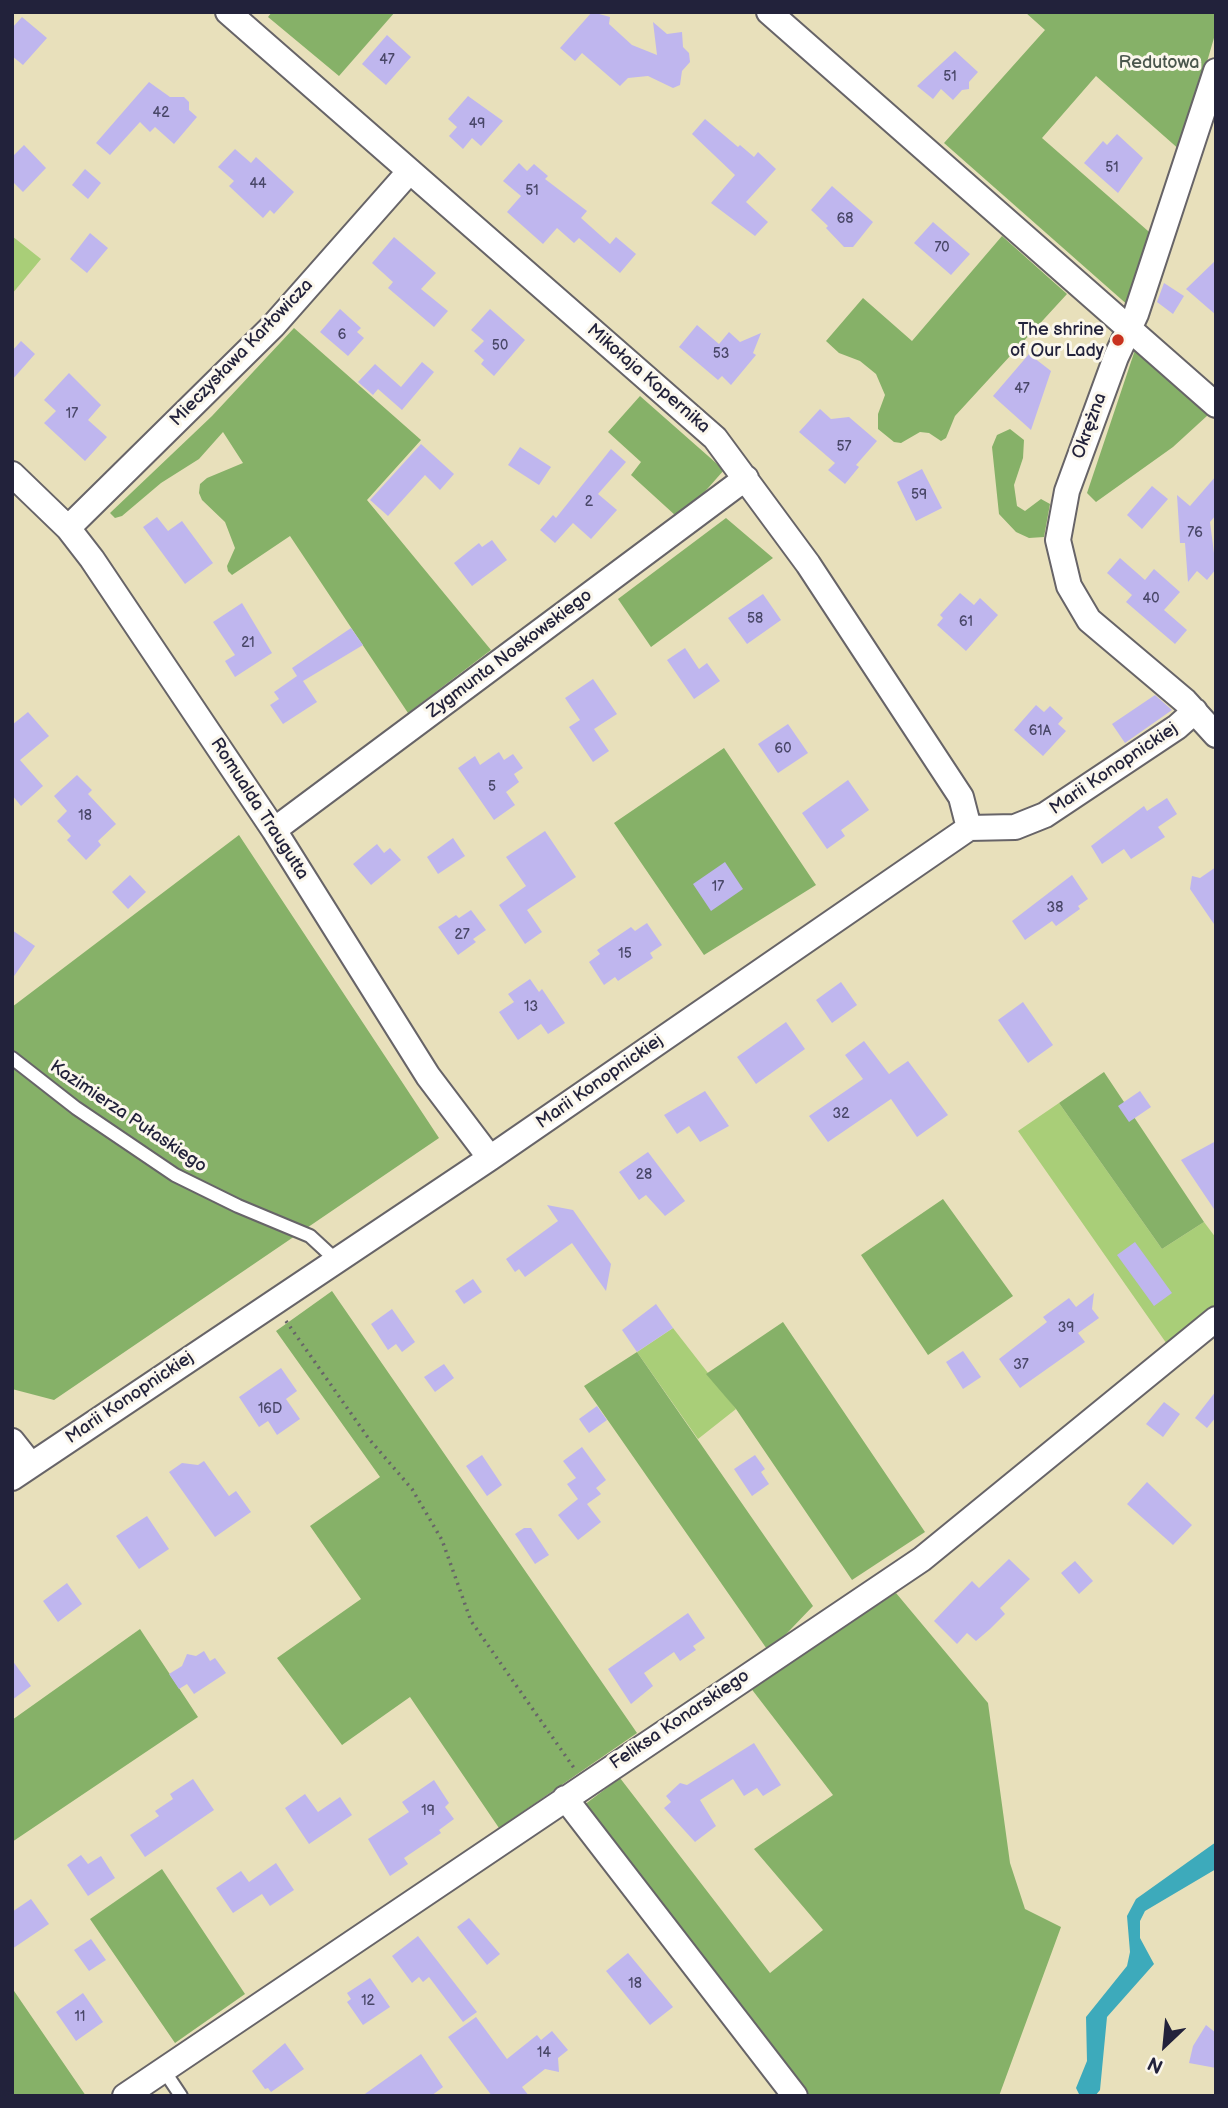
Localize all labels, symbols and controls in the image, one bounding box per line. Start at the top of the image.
house number: 47 [379,52,395,68]
park label: Redutowa [1118,52,1200,74]
house number: 51 [943,69,957,85]
house number: 42 [153,105,169,121]
house number: 49 [469,116,485,132]
house number: 51 [1105,160,1119,176]
house number: 44 [249,176,267,192]
house number: 51 [525,183,539,199]
house number: 68 [837,211,853,227]
house number: 70 [934,240,950,256]
street label: Mieczysława Karłowicza [166,275,318,431]
place label: The shrine of Our Lady [1010,319,1104,362]
street label: Mikołaja Kopernika [582,320,714,438]
house number: 6 [338,327,346,343]
marker: The shrine of Our Lady [1110,332,1126,348]
house number: 50 [492,338,508,354]
house number: 53 [713,346,729,362]
house number: 47 [1014,381,1030,397]
street label: Okrężna [1068,390,1112,462]
house number: 17 [66,406,78,422]
house number: 57 [837,439,851,455]
house number: 59 [911,487,927,503]
house number: 2 [585,494,593,510]
house number: 76 [1187,525,1203,541]
street label: Zygmunta Noskowskiego [423,585,597,723]
house number: 40 [1143,591,1159,607]
house number: 58 [747,611,763,627]
house number: 61 [959,614,973,630]
house number: 21 [241,635,255,651]
street label: Marii Konopnickiej [1046,718,1182,820]
house number: 61A [1029,723,1051,739]
street label: Romualda Traugutta [205,734,313,884]
house number: 60 [775,741,791,757]
house number: 5 [488,779,496,795]
house number: 18 [78,808,92,824]
house number: 17 [712,879,724,895]
house number: 38 [1047,900,1063,916]
house number: 27 [454,927,470,943]
house number: 15 [618,946,632,962]
house number: 13 [524,999,538,1015]
street label: Marii Konopnickiej [532,1030,668,1134]
street label: Kazimierza Pułaskiego [45,1056,211,1178]
house number: 32 [833,1106,849,1122]
house number: 28 [636,1167,652,1183]
house number: 39 [1058,1320,1074,1336]
street label: Marii Konopnickiej [62,1347,198,1449]
house number: 37 [1013,1357,1029,1373]
house number: 16D [258,1401,282,1417]
street label: Feliksa Konarskiego [606,1665,754,1775]
house number: 19 [421,1803,435,1819]
house number: 18 [628,1976,642,1992]
house number: 12 [361,1993,375,2009]
house number: 11 [75,2009,85,2025]
north arrow [1130,2010,1200,2080]
house number: 14 [537,2045,551,2061]
text: N [1144,2051,1167,2078]

